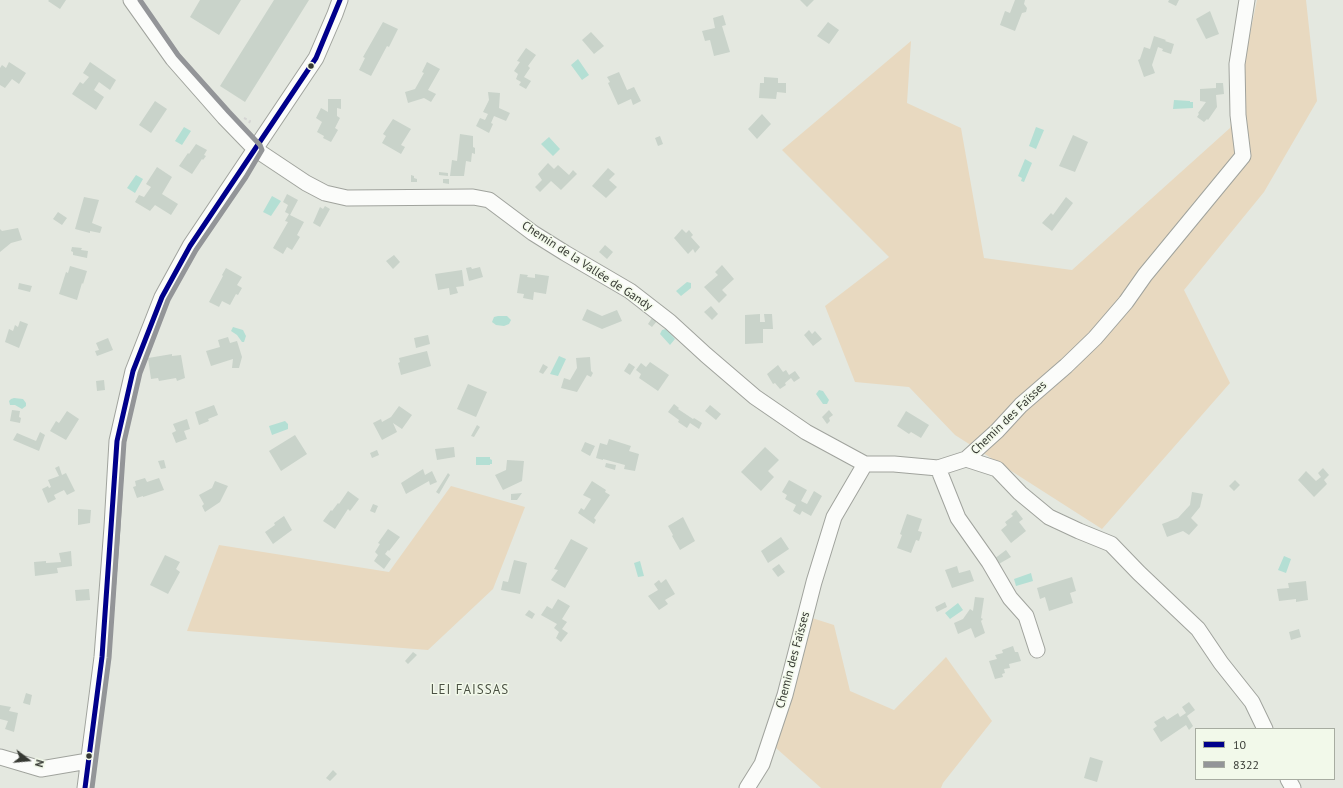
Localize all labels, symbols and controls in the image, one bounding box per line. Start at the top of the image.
unlabelled marker [306,61,316,71]
street label: Chemin de la Vallée de Gandy [519,218,655,314]
street label: Chemin des Faïsses [968,378,1050,458]
street label: Chemin des Faïsses [773,610,813,710]
district label: LEI FAISSAS [431,682,509,698]
legend [1195,728,1335,780]
text: 10 [1233,737,1246,752]
north arrow [8,740,48,780]
unlabelled marker [84,751,94,761]
text: 8322 [1233,757,1259,772]
text: N [32,758,47,769]

